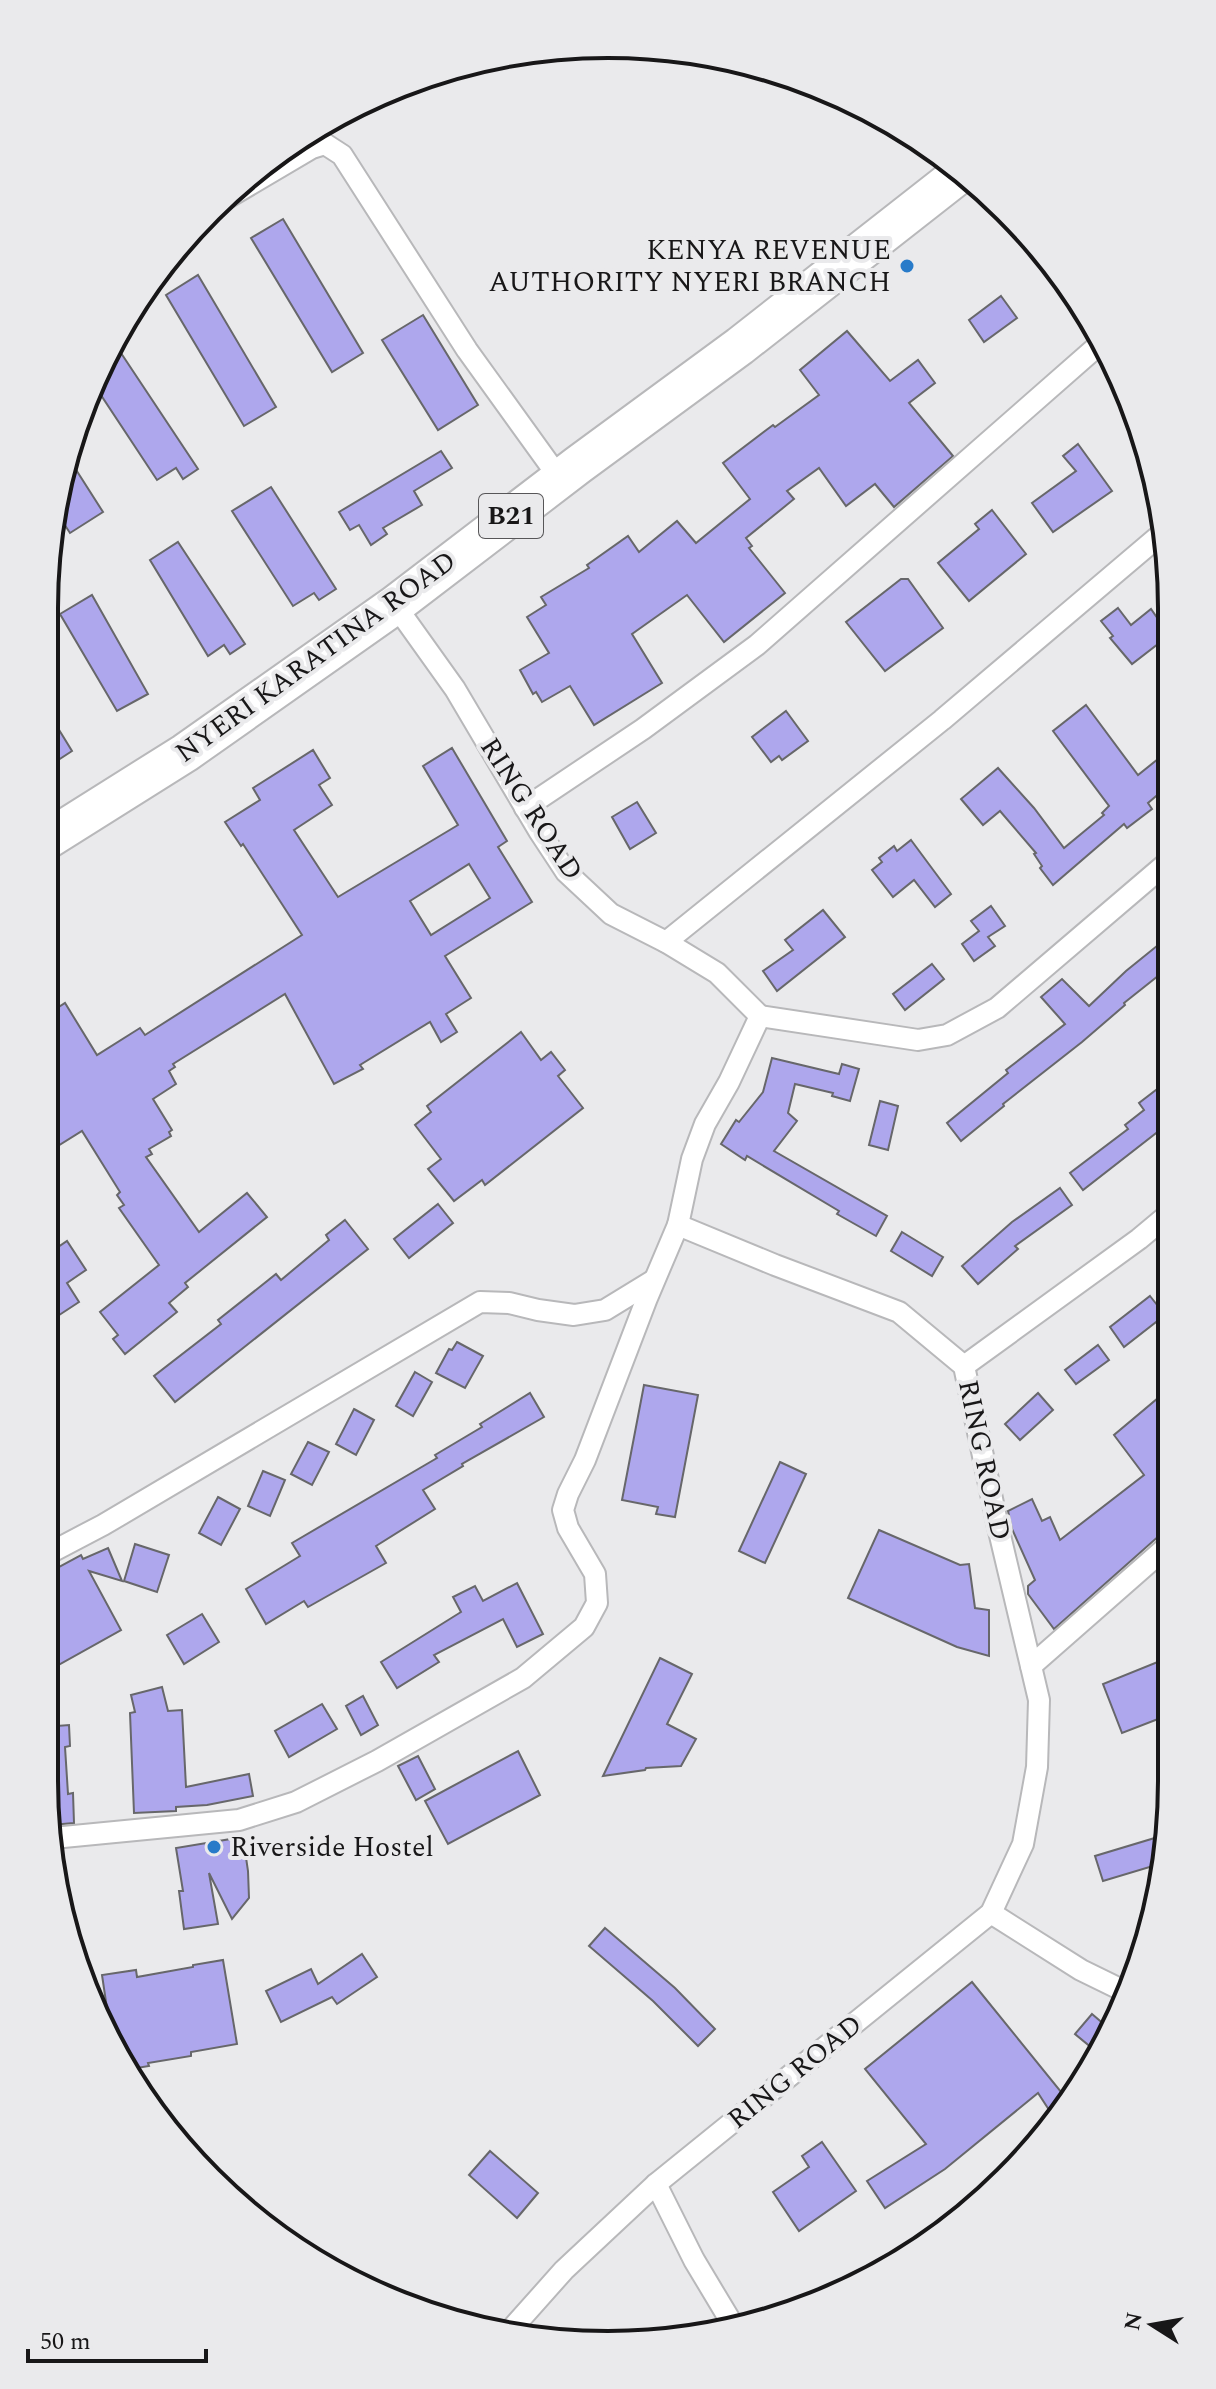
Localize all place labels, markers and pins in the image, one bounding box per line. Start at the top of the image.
place label: KENYA REVENUE AUTHORITY NYERI BRANCH [488,229,891,304]
marker: KENYA REVENUE AUTHORITY NYERI BRANCH [898,257,916,275]
place label: Riverside Hostel [230,1826,434,1869]
marker: Riverside Hostel [205,1838,223,1856]

